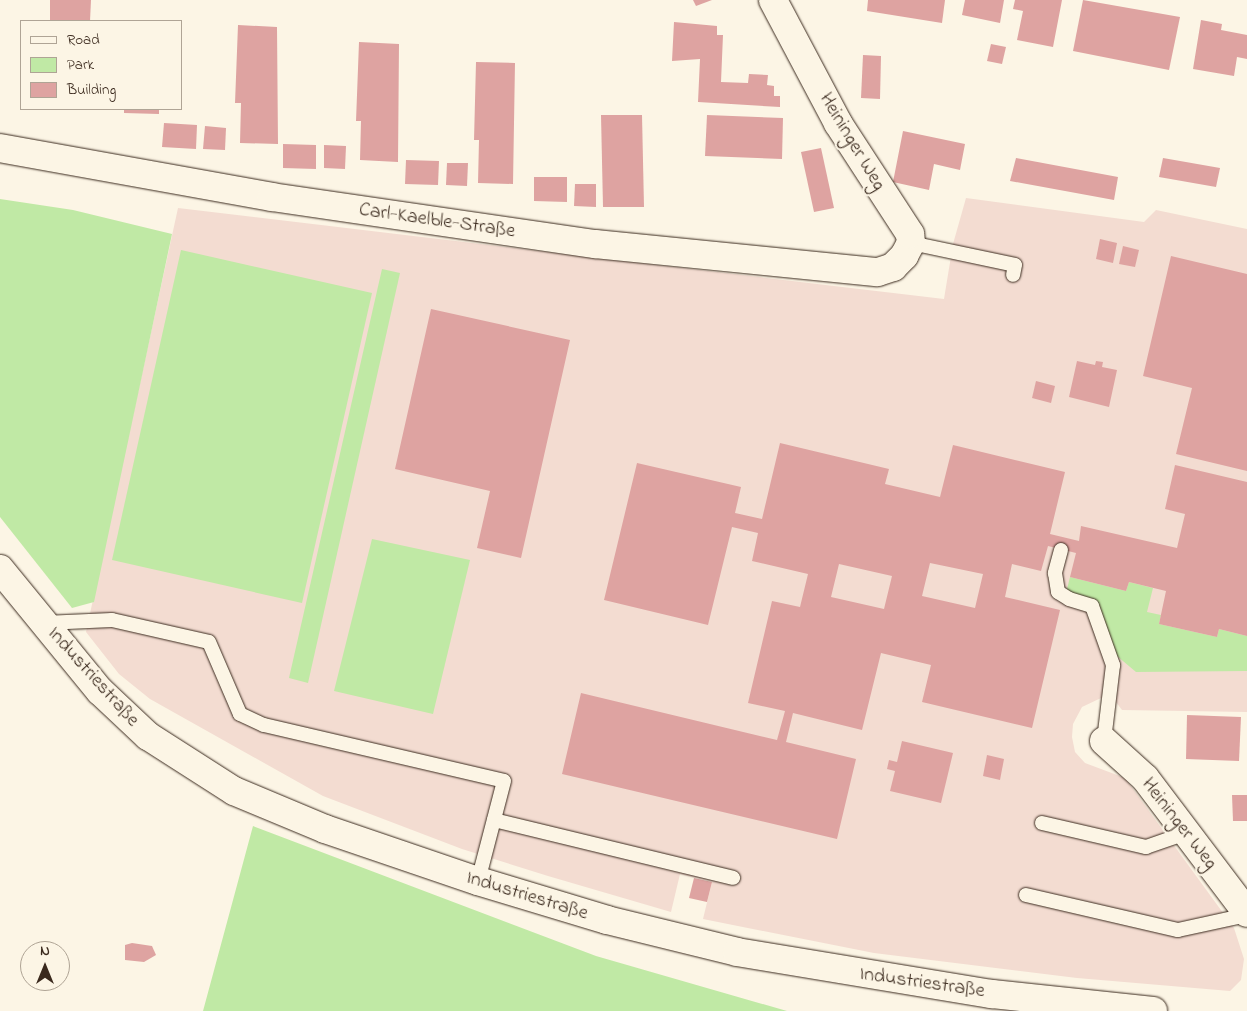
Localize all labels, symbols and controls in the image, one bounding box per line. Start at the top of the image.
legend [20,20,182,110]
text: Road [67,29,100,51]
text: Park [67,54,94,76]
text: Building [67,79,116,101]
street label: Heininger Weg [813,89,891,195]
street label: Carl-Kaelble-Straße [357,198,517,244]
street label: Industriestraße [42,622,144,732]
street label: Heininger Weg [1136,773,1222,875]
street label: Industriestraße [463,866,591,926]
north arrow [20,941,70,991]
text: N [40,941,50,962]
street label: Industriestraße [858,962,986,1004]

